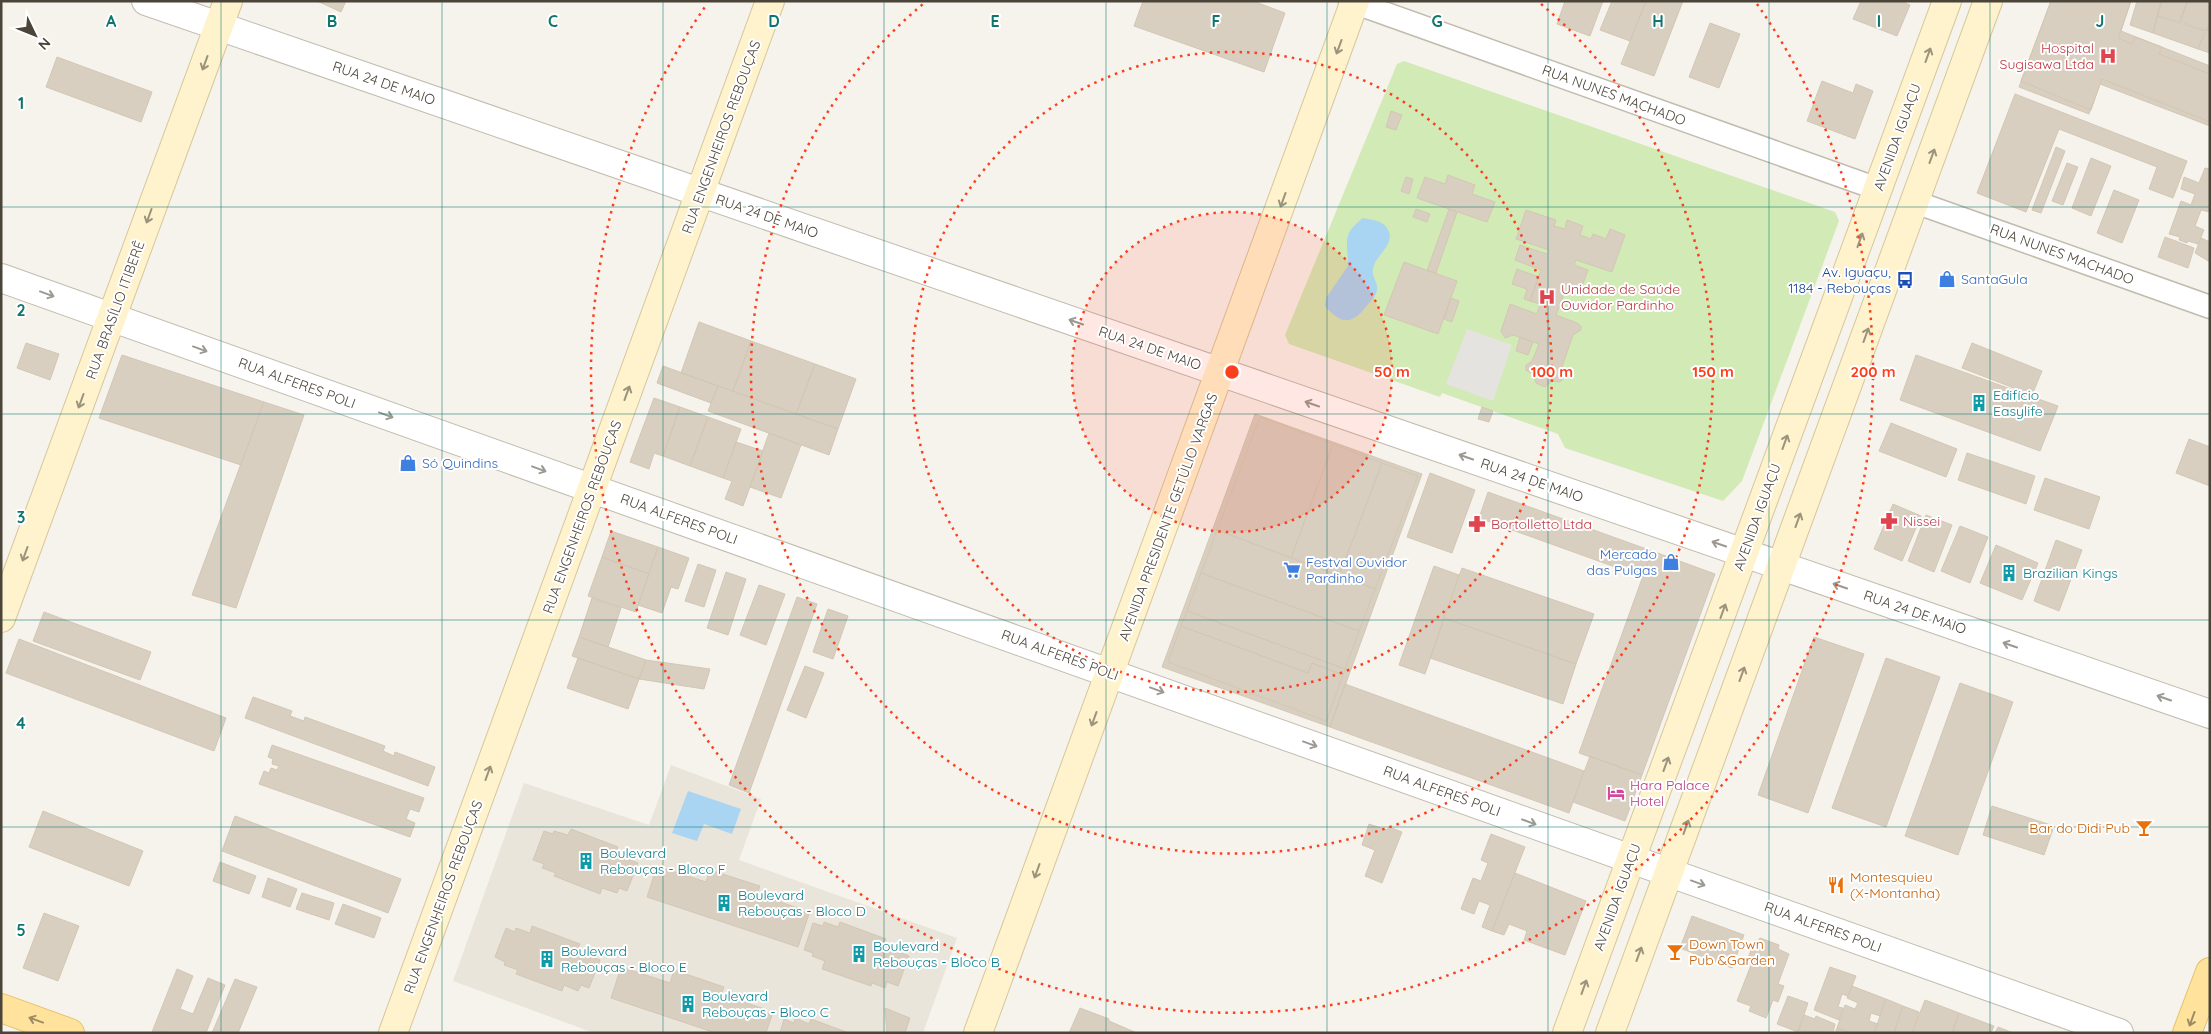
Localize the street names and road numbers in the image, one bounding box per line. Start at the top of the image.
street label: RUA ENGENHEIROS REBOUÇAS [678,38,764,236]
street label: RUA 24 DE MAIO [330,57,438,109]
street label: RUA NUNES MACHADO [1540,61,1689,129]
street label: AVENIDA IGUAÇU [1869,81,1925,193]
street label: RUA 24 DE MAIO [713,190,821,242]
street label: RUA NUNES MACHADO [1988,220,2137,288]
street label: RUA BRASÍLIO ITIBERÊ [82,238,148,382]
street label: RUA 24 DE MAIO [1096,322,1204,374]
street label: RUA ALFERES POLI [236,353,358,413]
street label: AVENIDA PRESIDENTE GETÚLIO VARGAS [1115,390,1221,643]
street label: RUA ENGENHEIROS REBOUÇAS [539,418,625,616]
street label: RUA 24 DE MAIO [1478,454,1586,506]
street label: AVENIDA IGUAÇU [1729,461,1785,573]
street label: RUA ALFERES POLI [618,489,740,549]
street label: RUA 24 DE MAIO [1861,586,1969,638]
street label: RUA ALFERES POLI [999,625,1121,685]
street label: RUA ALFERES POLI [1381,761,1503,821]
street label: RUA ENGENHEIROS REBOUÇAS [400,798,486,996]
street label: AVENIDA IGUAÇU [1589,841,1645,953]
street label: RUA ALFERES POLI [1762,897,1884,957]

